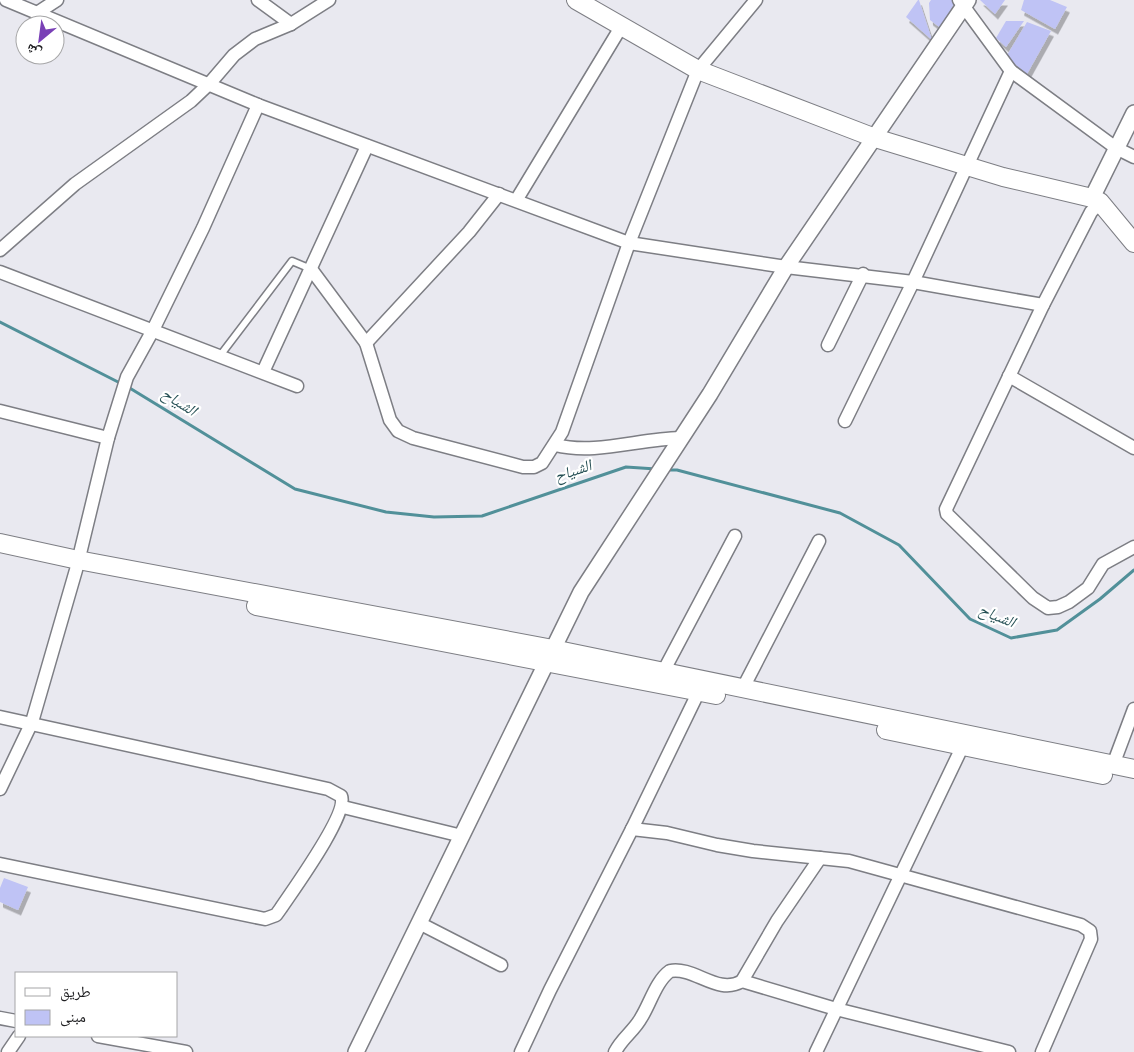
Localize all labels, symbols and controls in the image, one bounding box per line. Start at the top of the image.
north arrow [15,15,65,65]
text: ش [23,38,46,63]
water label: الشياح [157,383,203,423]
water label: الشياح [552,454,597,488]
water label: الشياح [975,599,1021,634]
legend [15,972,178,1037]
text: طريق [60,982,91,1003]
text: مبنى [60,1007,86,1028]

